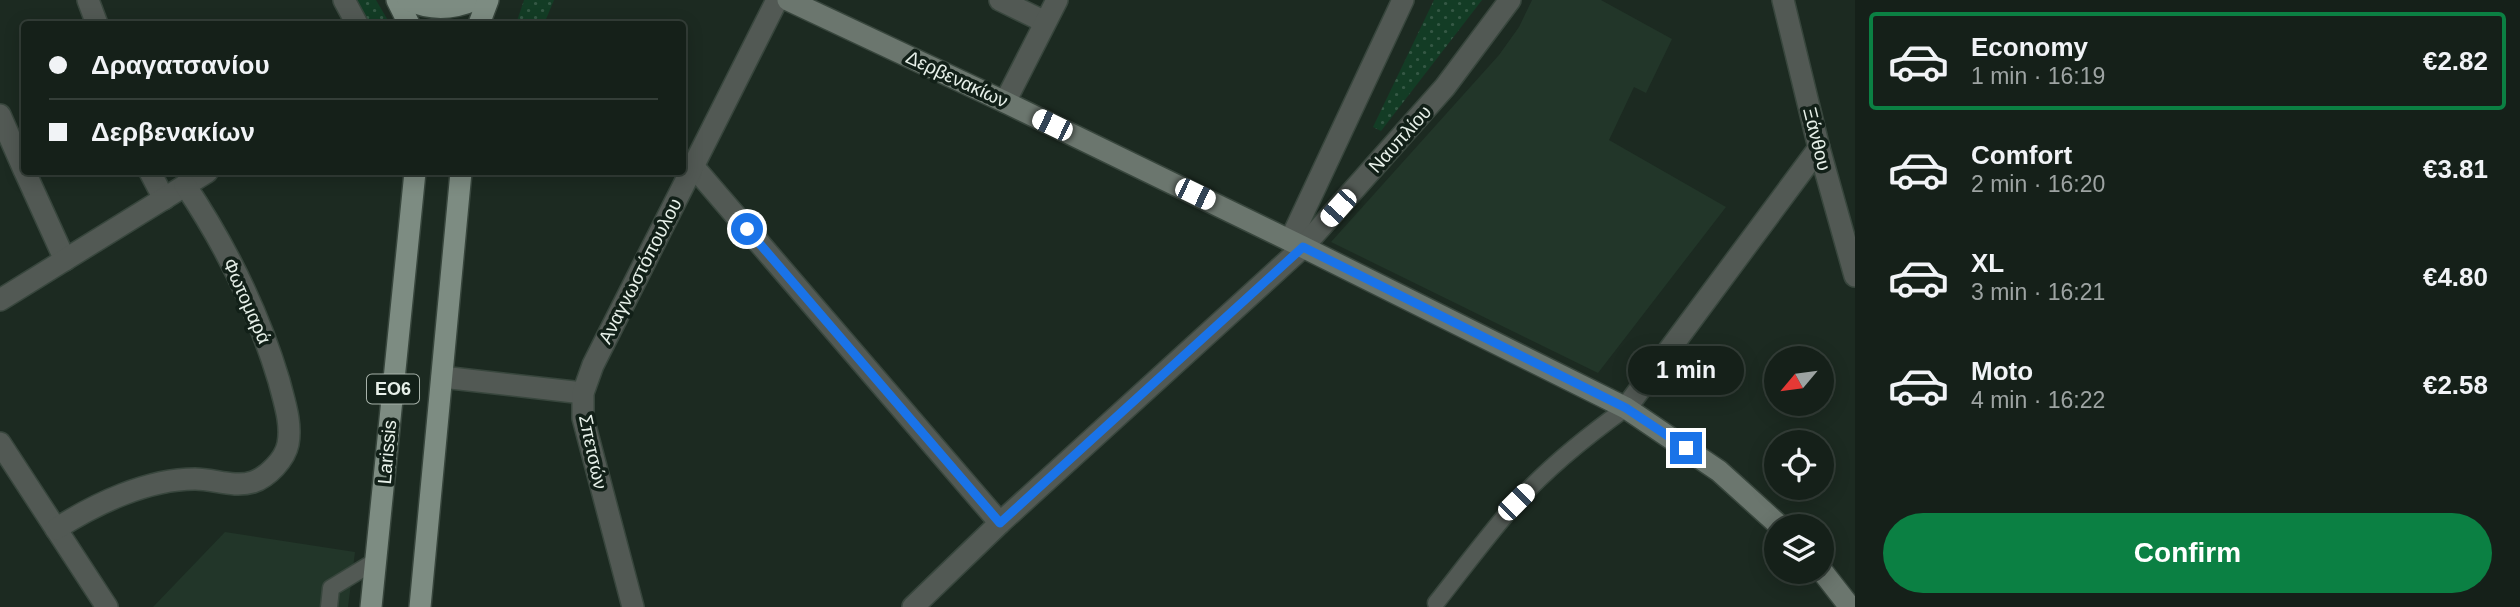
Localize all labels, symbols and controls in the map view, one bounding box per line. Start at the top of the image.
icon: car [1887,30,1950,93]
text: Economy [1971,32,2088,62]
street label: Δερβενακίων [903,46,1011,112]
text: €2.82 [2423,46,2488,76]
text: Δραγατσανίου [91,50,270,80]
text: 1 min · 16:19 [1971,63,2105,89]
street label: Ναυπλίου [1364,101,1436,177]
street label: Ξάνθου [1799,105,1835,173]
car [1029,106,1076,144]
text: Δερβενακίων [91,117,255,147]
icon: car [1887,138,1950,201]
text: Comfort [1971,140,2072,170]
text: €3.81 [2423,154,2488,184]
text: 2 min · 16:20 [1971,171,2105,197]
car [1172,175,1219,213]
car [1317,185,1360,231]
street label: Αναγνωστόπουλου [594,195,686,347]
route start [731,213,763,245]
icon: car [1887,246,1950,309]
text: XL [1971,248,2004,278]
street label: Φωτομαρά [219,255,275,347]
text: €4.80 [2423,262,2488,292]
text: 3 min · 16:21 [1971,279,2105,305]
callout: 1 min [1628,346,1744,396]
north arrow [1764,346,1834,416]
map controls [1764,346,1834,584]
icon: car [1887,354,1950,417]
text: Moto [1971,356,2033,386]
text: 1 min [1656,357,1716,383]
text: €2.58 [2423,370,2488,400]
road number: ΕΟ6 [367,374,419,404]
text: 4 min · 16:22 [1971,387,2105,413]
street label: Σπετσών [575,413,611,491]
street label: Larissis [374,419,400,485]
button: locate [1764,430,1834,500]
route end [1670,432,1702,464]
car [1494,480,1539,524]
button: Confirm [1883,513,2492,593]
button: layers [1764,514,1834,584]

